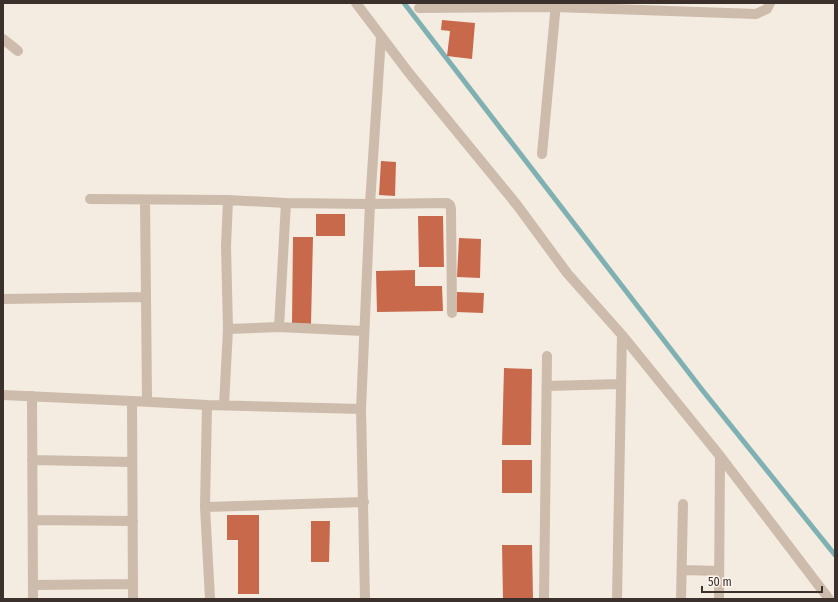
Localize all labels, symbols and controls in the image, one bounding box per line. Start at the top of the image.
scale bar [702,568,822,594]
text: 50 m [708,575,732,589]

